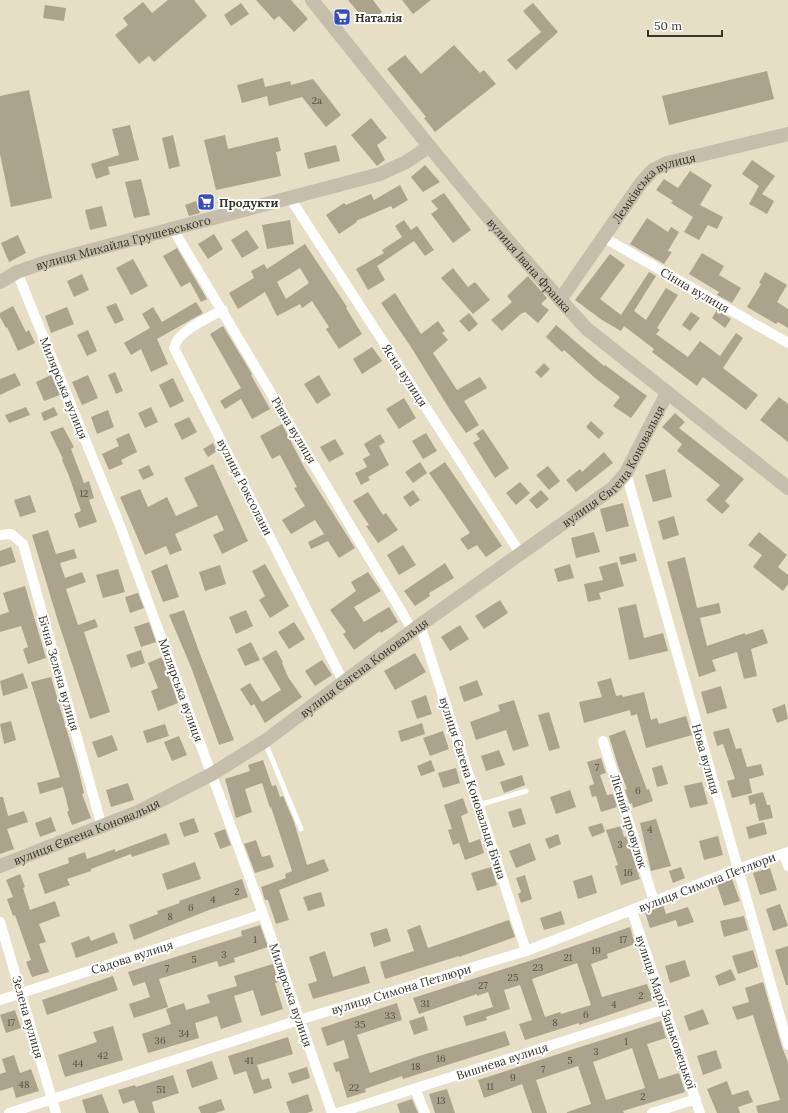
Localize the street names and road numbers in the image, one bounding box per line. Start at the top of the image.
street label: Лемківська вулиця [608,149,697,226]
street label: вулиця Михайла Грушевського [34,212,212,273]
street label: вулиця Івана Франка [484,215,575,315]
street label: Сінна вулиця [658,264,732,316]
street label: Милярська вулиця [37,335,91,441]
street label: Ясна вулиця [379,341,431,409]
street label: Рівна вулиця [268,394,320,466]
street label: вулиця Євгена Коновальця [559,402,667,530]
street label: вулиця Роксолани [214,436,276,538]
street label: Бічна Зелена вулиця [35,613,83,733]
street label: вулиця Євгена Коновальця [296,614,431,720]
street label: Милярська вулиця [155,636,207,744]
street label: вулиця Євгена Коновальця Бічна [436,695,510,881]
street label: Нова вулиця [689,722,723,796]
street label: Лісний провулок [607,772,651,871]
street label: вулиця Євгена Коновальця [11,795,162,868]
street label: вулиця Симона Петлюри [636,849,778,915]
street label: вулиця Марії Заньковецької [633,933,700,1092]
street label: Садова вулиця [89,937,175,977]
street label: Милярська вулиця [266,941,316,1049]
street label: вулиця Симона Петлюри [329,961,473,1017]
street label: Зелена вулиця [9,974,47,1060]
street label: Вишнева вулиця [454,1039,550,1083]

